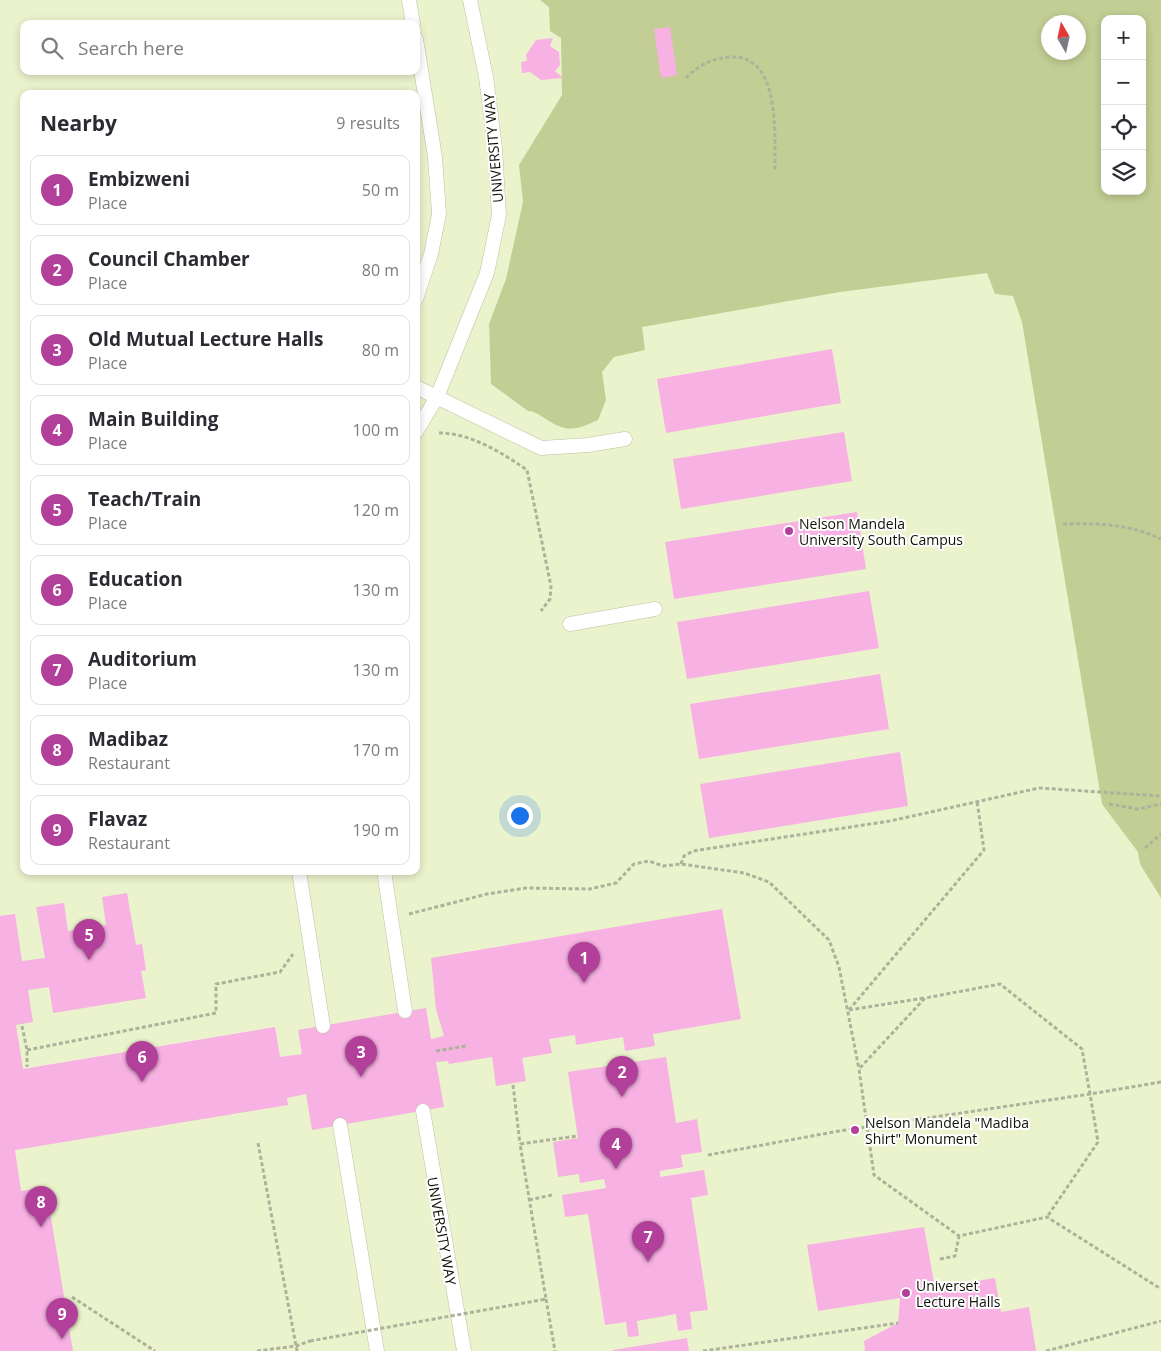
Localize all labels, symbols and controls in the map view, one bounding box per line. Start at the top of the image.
north arrow [1041,15,1086,60]
map controls [1101,15,1146,195]
button: + [1101,15,1146,60]
search box [20,20,420,75]
icon: search [38,34,66,62]
text: Search here [78,35,184,61]
button: − [1101,60,1146,105]
street label: UNIVERSITY WAY [479,92,507,204]
button: locate [1101,105,1146,150]
text: Nearby [40,109,117,137]
text: 9 results [336,112,400,134]
button: layers [1101,150,1146,195]
text: Embizweni [88,166,190,192]
text: 1 [52,179,62,201]
text: 50 m [362,179,399,201]
text: Place [88,192,127,214]
text: Council Chamber [88,246,250,272]
text: 2 [52,259,62,281]
text: 80 m [362,259,399,281]
text: Place [88,272,127,294]
text: Old Mutual Lecture Halls [88,326,324,352]
text: 3 [52,339,62,361]
text: 80 m [362,339,399,361]
text: Place [88,352,127,374]
text: Main Building [88,406,219,432]
text: 4 [52,419,62,441]
text: 100 m [353,419,399,441]
text: Place [88,432,127,454]
text: Teach/Train [88,486,201,512]
text: 5 [52,499,62,521]
text: 120 m [353,499,399,521]
text: Place [88,512,127,534]
place label: Nelson Mandela University South Campus [799,514,963,549]
marker: Nelson Mandela University South Campus [783,525,795,537]
text: Education [88,566,183,592]
text: 6 [52,579,62,601]
text: 130 m [353,579,399,601]
text: Place [88,592,127,614]
text: Auditorium [88,646,197,672]
text: 7 [52,659,62,681]
text: 130 m [353,659,399,681]
text: Place [88,672,127,694]
text: Madibaz [88,726,168,752]
text: 8 [52,739,62,761]
text: 170 m [353,739,399,761]
text: Restaurant [88,752,170,774]
your location [507,803,533,829]
text: Flavaz [88,806,147,832]
text: 9 [52,819,62,841]
text: 190 m [353,819,399,841]
text: Restaurant [88,832,170,854]
pin: 5 [73,919,105,960]
pin: 1 [568,942,600,983]
pin: 3 [345,1036,377,1077]
pin: 6 [126,1041,158,1082]
pin: 2 [606,1056,638,1097]
place label: Nelson Mandela "Madiba Shirt" Monument [865,1113,1029,1148]
marker: Nelson Mandela "Madiba Shirt" Monument [849,1124,861,1136]
pin: 4 [600,1128,632,1169]
street label: UNIVERSITY WAY [423,1175,461,1287]
pin: 8 [25,1186,57,1227]
pin: 7 [632,1221,664,1262]
place label: Universet Lecture Halls [916,1276,1001,1311]
marker: Universet Lecture Halls [900,1287,912,1299]
pin: 9 [46,1298,78,1339]

